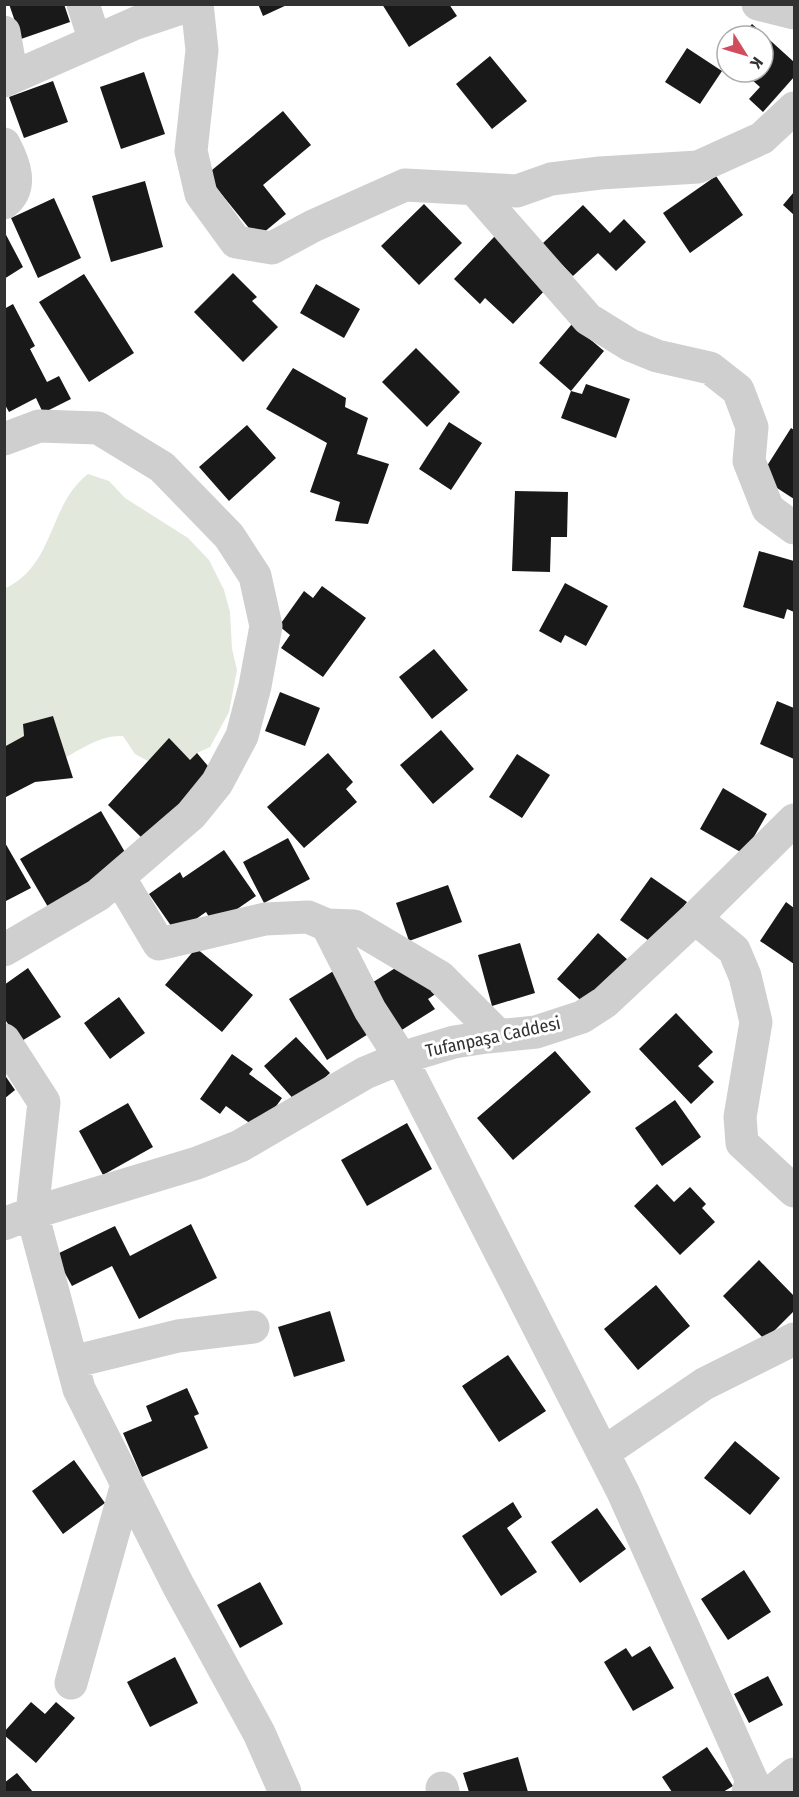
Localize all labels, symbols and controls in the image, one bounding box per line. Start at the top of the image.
north arrow [715,24,775,84]
text: K [746,53,767,73]
street label: Tufanpaşa Caddesi [424,1012,562,1062]

